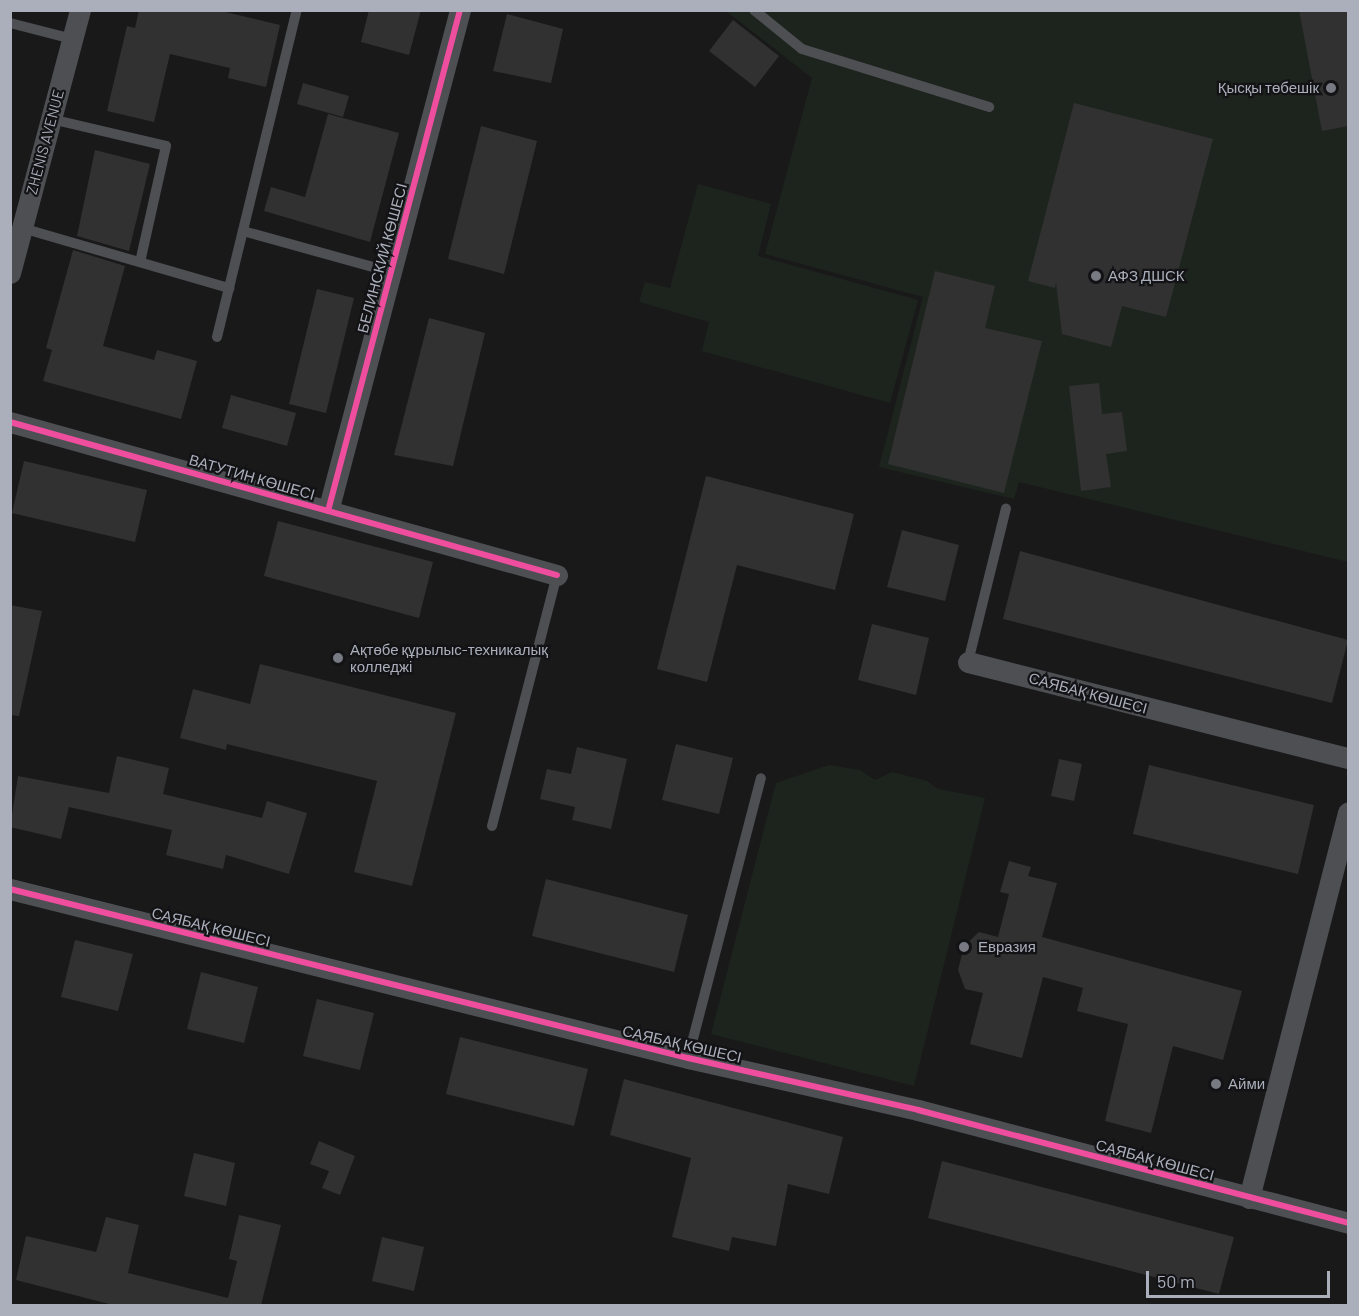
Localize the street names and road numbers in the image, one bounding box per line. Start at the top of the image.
street label: ZHENIS AVENUE [22,88,68,196]
street label: БЕЛИНСКИЙ КӨШЕСІ [353,181,411,335]
street label: ВАТУТИН КӨШЕСІ [187,450,317,504]
street label: САЯБАҚ КӨШЕСІ [1027,669,1149,717]
street label: САЯБАҚ КӨШЕСІ [150,904,272,950]
street label: САЯБАҚ КӨШЕСІ [621,1022,743,1066]
street label: САЯБАҚ КӨШЕСІ [1094,1136,1216,1184]

